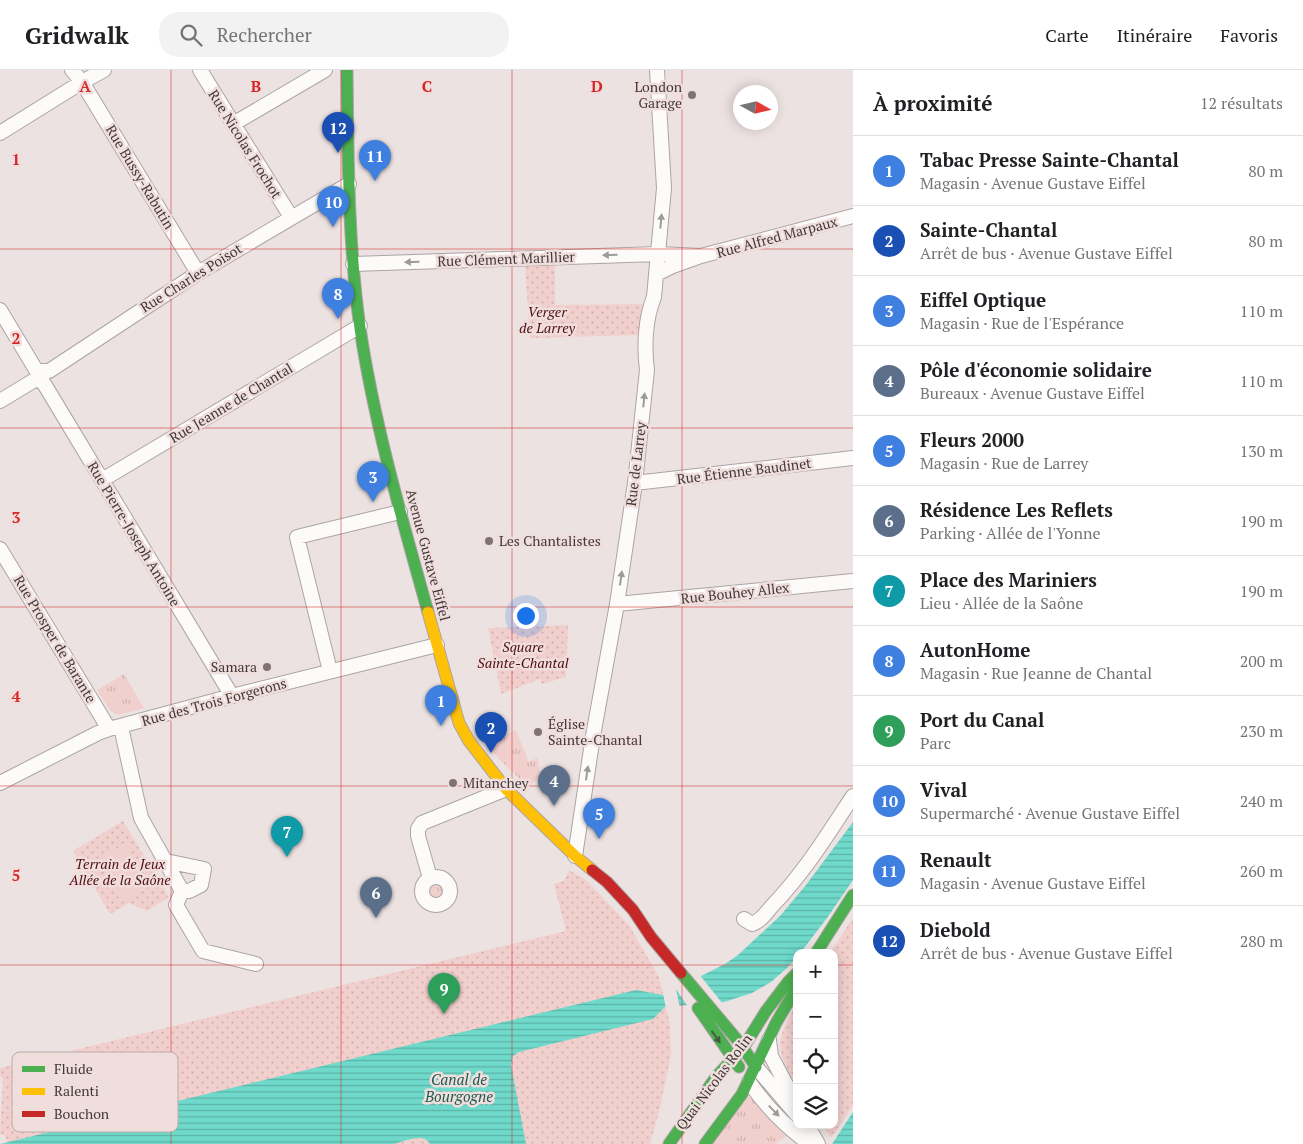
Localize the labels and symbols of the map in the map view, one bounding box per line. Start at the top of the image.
text: A [79,75,91,97]
text: B [251,75,261,97]
text: C [422,75,432,97]
text: D [591,75,603,97]
place label: London Garage [634,77,683,112]
north arrow [733,85,778,130]
street label: Rue Nicolas Frochot [204,86,287,202]
marker: London Garage [686,89,698,101]
pin: 12 [322,112,354,153]
street label: Rue Bussy-Rabutin [102,121,179,233]
pin: 11 [359,140,391,181]
text: 1 [11,148,21,170]
pin: 10 [317,186,349,227]
street label: Rue Alfred Marpaux [714,211,840,262]
one-way arrow [657,213,665,229]
street label: Rue Charles Poisot [136,238,246,317]
street label: Rue Clément Marillier [437,247,576,270]
one-way arrow [601,251,617,259]
one-way arrow [404,258,420,266]
pin: 8 [322,278,354,319]
park label: Verger de Larrey [519,302,576,337]
text: 2 [11,327,21,349]
street label: Rue Jeanne de Chantal [166,358,296,447]
one-way arrow [640,391,648,407]
street label: Rue de Larrey [621,420,650,507]
street label: Rue Étienne Baudinet [676,453,813,488]
street label: Rue Pierre-Joseph Antoine [84,458,185,610]
pin: 3 [357,461,389,502]
street label: Avenue Gustave Eiffel [402,487,455,623]
text: 3 [11,506,21,528]
place label: Les Chantalistes [499,531,601,550]
marker: Les Chantalistes [483,535,495,547]
one-way arrow [617,570,625,586]
street label: Rue Prosper de Barante [10,571,101,706]
street label: Rue Bouhey Allex [680,577,791,608]
your location [513,603,539,629]
park label: Square Sainte-Chantal [477,637,569,672]
place label: Samara [211,657,257,676]
marker: Samara [261,661,273,673]
street label: Rue des Trois Forgerons [139,673,288,730]
text: 4 [11,685,21,707]
pin: 1 [425,685,457,726]
pin: 2 [475,712,507,753]
place label: Église Sainte-Chantal [548,714,642,749]
marker: Église Sainte-Chantal [532,726,544,738]
one-way arrow [584,764,592,780]
pin: 4 [538,765,570,806]
place label: Mitanchey [463,773,529,792]
marker: Mitanchey [447,777,459,789]
pin: 5 [583,798,615,839]
pin: 7 [271,816,303,857]
park label: Terrain de Jeux Allée de la Saône [68,854,171,889]
text: 5 [11,864,21,886]
pin: 6 [360,877,392,918]
pin: 9 [428,973,460,1014]
street label: Quai Nicolas Rolin [671,1029,756,1134]
one-way arrow [711,1030,721,1044]
legend [12,1052,178,1132]
text: Fluide [54,1059,93,1078]
water label: Canal de Bourgogne [424,1069,493,1106]
text: Ralenti [54,1081,99,1100]
text: Bouchon [54,1104,110,1123]
one-way arrow [768,1105,780,1117]

